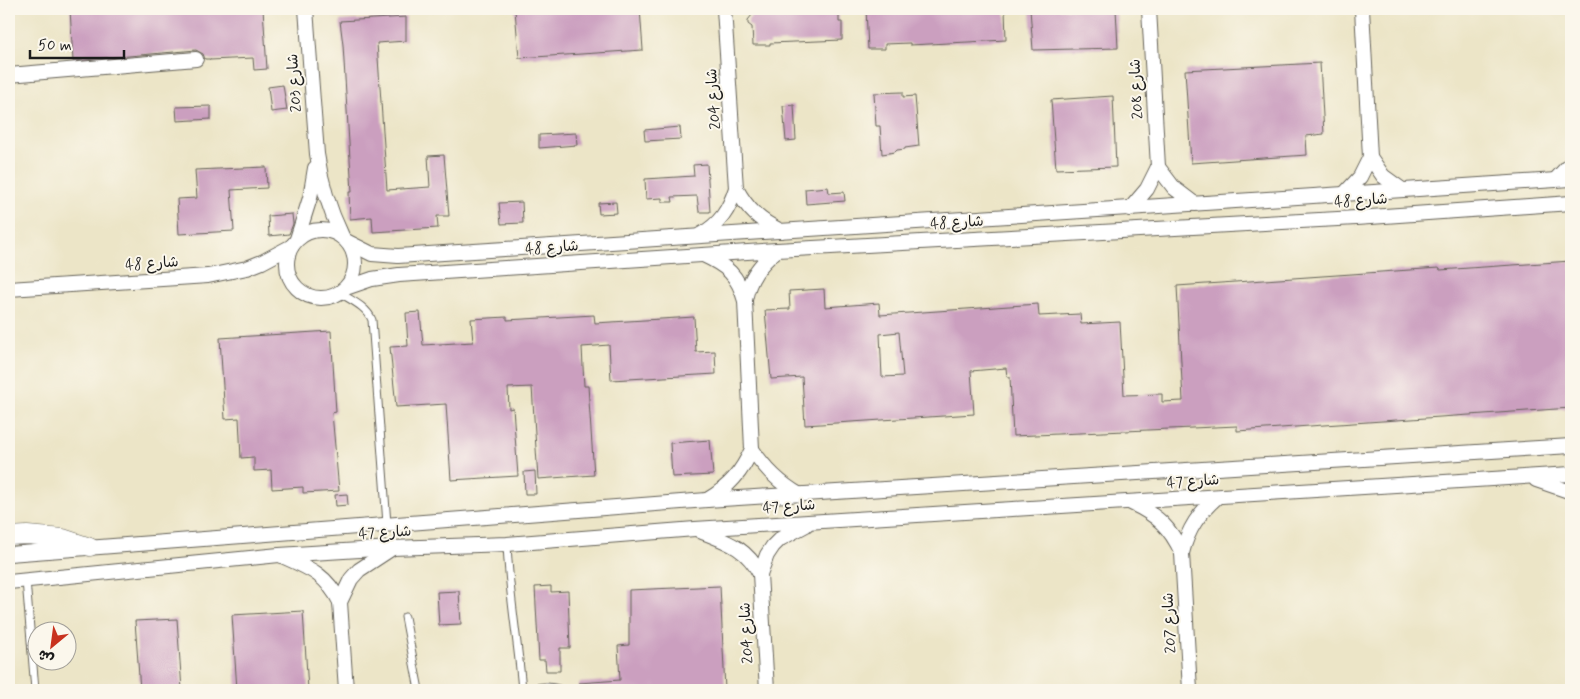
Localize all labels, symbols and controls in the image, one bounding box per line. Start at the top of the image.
scale bar [30,28,124,60]
text: 50 m [38,36,72,56]
street label: شارع 203 [283,53,307,113]
street label: شارع 208 [1125,58,1149,120]
street label: شارع 204 [702,68,726,130]
street label: شارع 48 [1334,189,1388,213]
street label: شارع 48 [930,212,984,234]
street label: شارع 48 [525,236,579,260]
street label: شارع 48 [125,252,179,276]
street label: شارع 47 [1166,470,1220,494]
street label: شارع 47 [762,495,816,519]
street label: شارع 47 [358,522,412,544]
street label: شارع 207 [1158,592,1182,654]
street label: شارع 204 [735,602,759,664]
north arrow [28,622,78,672]
text: ش [35,645,57,668]

